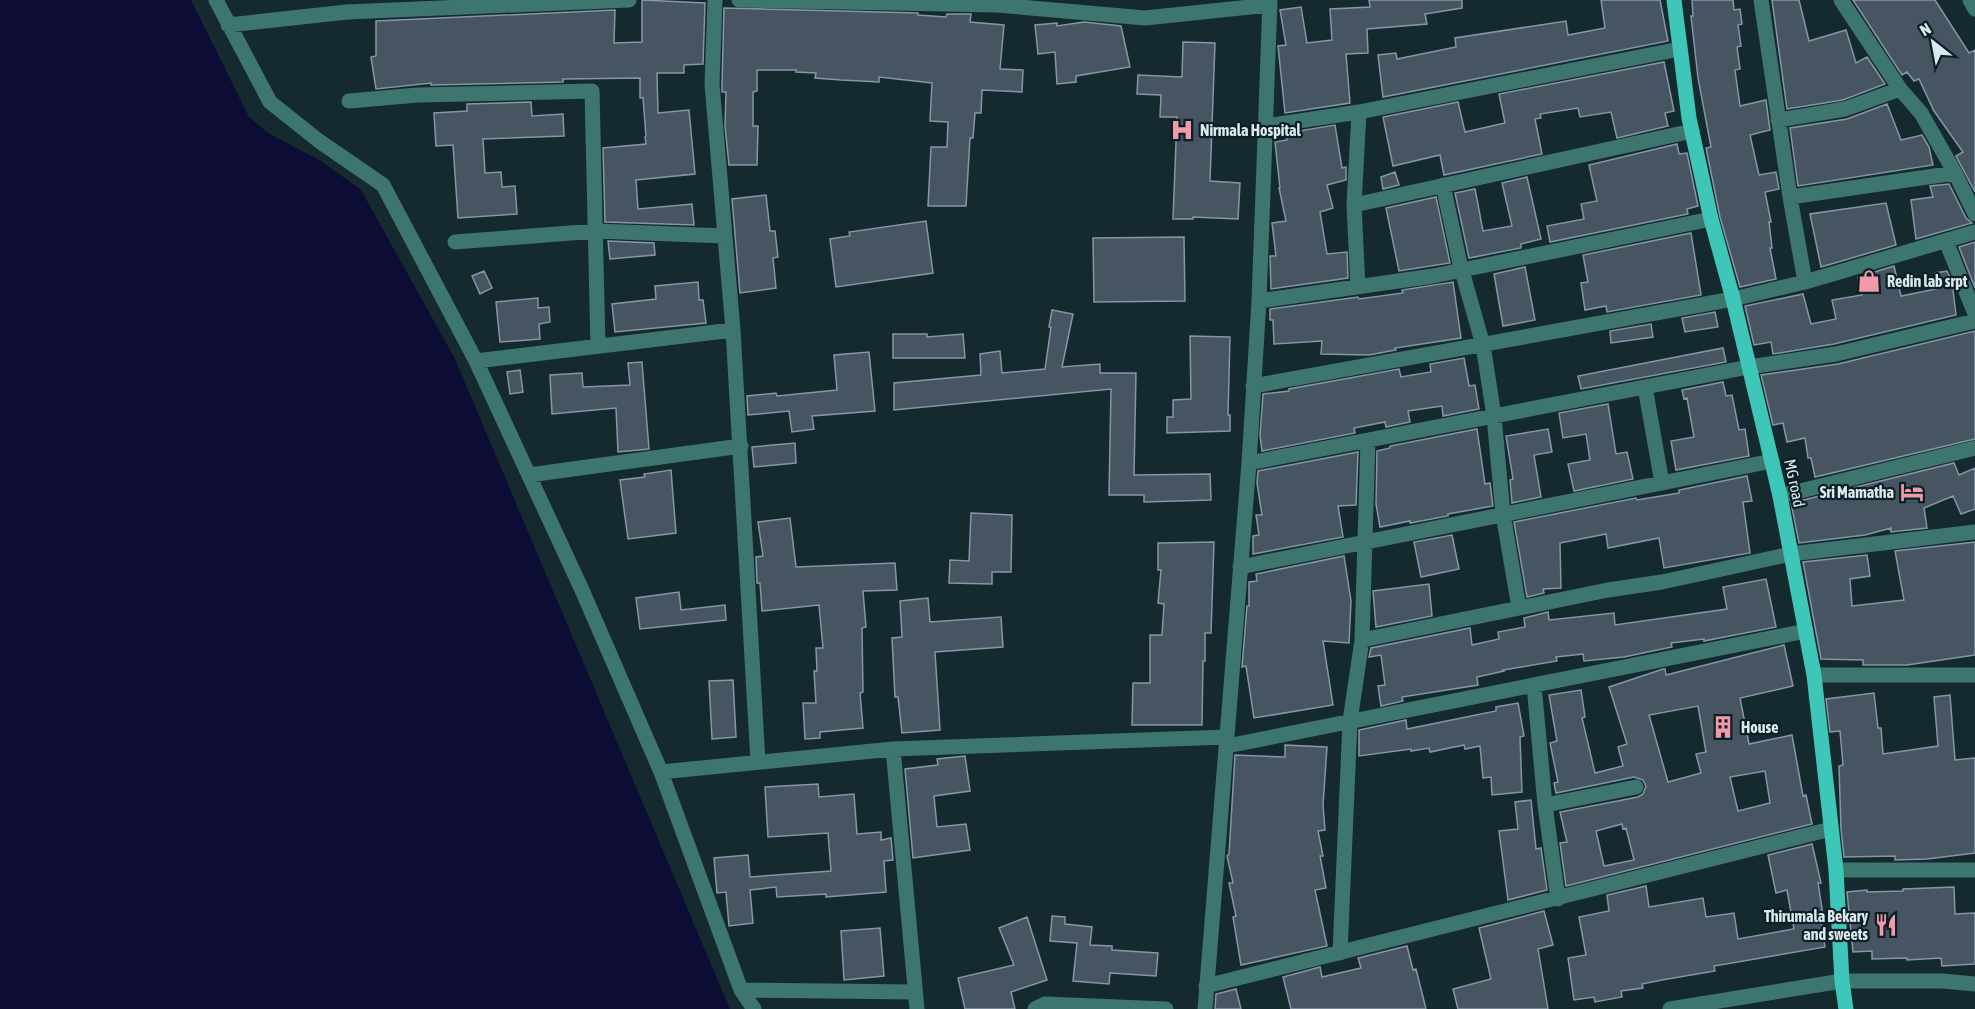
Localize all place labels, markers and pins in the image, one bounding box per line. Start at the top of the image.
hospital icon: Nirmala Hospital [1169,117,1195,143]
place label: Nirmala Hospital [1200,121,1301,139]
shop icon: Redin lab srpt [1856,268,1882,294]
place label: Redin lab srpt [1887,272,1968,290]
hotel icon: Sri Mamatha [1899,479,1925,505]
place label: Sri Mamatha [1820,483,1894,501]
building icon: House [1710,714,1736,740]
place label: House [1741,718,1778,736]
place label: Thirumala Bekary and sweets [1764,907,1868,943]
restaurant icon: Thirumala Bekary and sweets [1873,912,1899,938]

